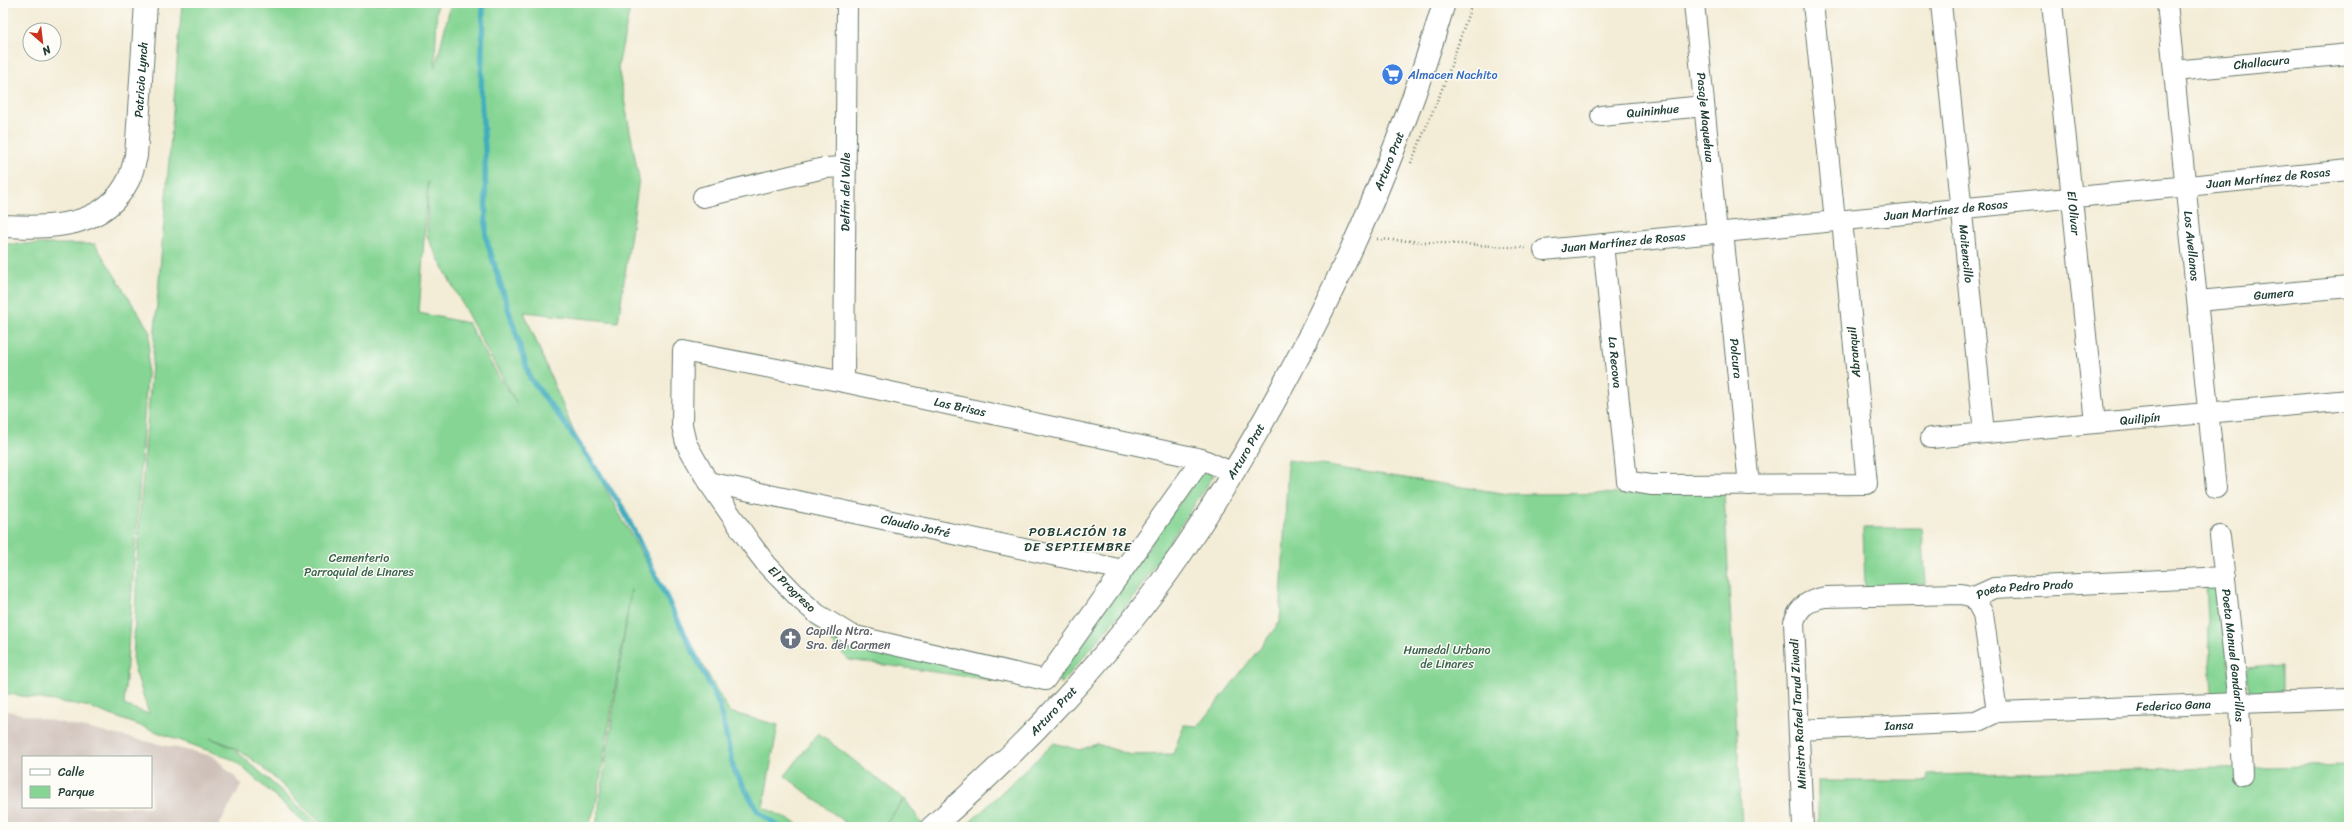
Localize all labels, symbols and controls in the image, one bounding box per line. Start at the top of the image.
north arrow [22,22,62,62]
text: N [38,40,55,61]
street label: Patricio Lynch [128,41,154,119]
street label: Challacura [2233,49,2291,76]
supermarket icon: Almacen Nachito [1380,62,1406,88]
place label: Almacen Nachito [1407,64,1498,86]
street label: Pasaje Maquehua [1690,71,1721,164]
street label: Quininhue [1625,97,1680,124]
street label: Arturo Prat [1367,128,1411,195]
street label: Delfín del Valle [834,152,857,232]
street label: Juan Martínez de Rosas [2204,161,2332,195]
street label: El Olivar [2060,190,2087,237]
street label: Juan Martínez de Rosas [1882,193,2010,227]
street label: Los Avellanos [2177,210,2206,282]
street label: Maitencillo [1952,223,1980,284]
street label: Juan Martínez de Rosas [1560,225,1687,259]
street label: Gumera [2253,281,2295,307]
street label: Abranquil [1841,325,1867,379]
street label: La Recova [1601,336,1629,389]
street label: Polcura [1723,337,1749,379]
street label: Las Brisas [932,391,989,423]
street label: Quilipín [2119,406,2162,432]
street label: Arturo Prat [1220,419,1271,485]
street label: Claudio Jofré [879,508,952,544]
district label: POBLACIÓN 18 DE SEPTIEMBRE [1024,520,1132,558]
park label: Cementerio Parroquial de Linares [304,547,415,583]
street label: El Progreso [763,560,821,618]
street label: Poeta Pedro Prado [1972,573,2074,606]
street label: Poeta Manuel Gandarillas [2215,587,2251,722]
place label: Capilla Ntra. Sra. del Carmen [806,620,891,656]
church icon: Capilla Ntra. Sra. del Carmen [778,625,804,651]
street label: Ministro Rafael Tarud Ziwadi [1783,637,1813,790]
park label: Humedal Urbano de Linares [1403,639,1491,675]
street label: Arturo Prat [1023,681,1083,742]
street label: Federico Gana [2136,693,2211,718]
street label: Iansa [1883,714,1915,737]
legend [22,756,152,808]
text: Calle [58,761,85,783]
text: Parque [58,781,95,803]

